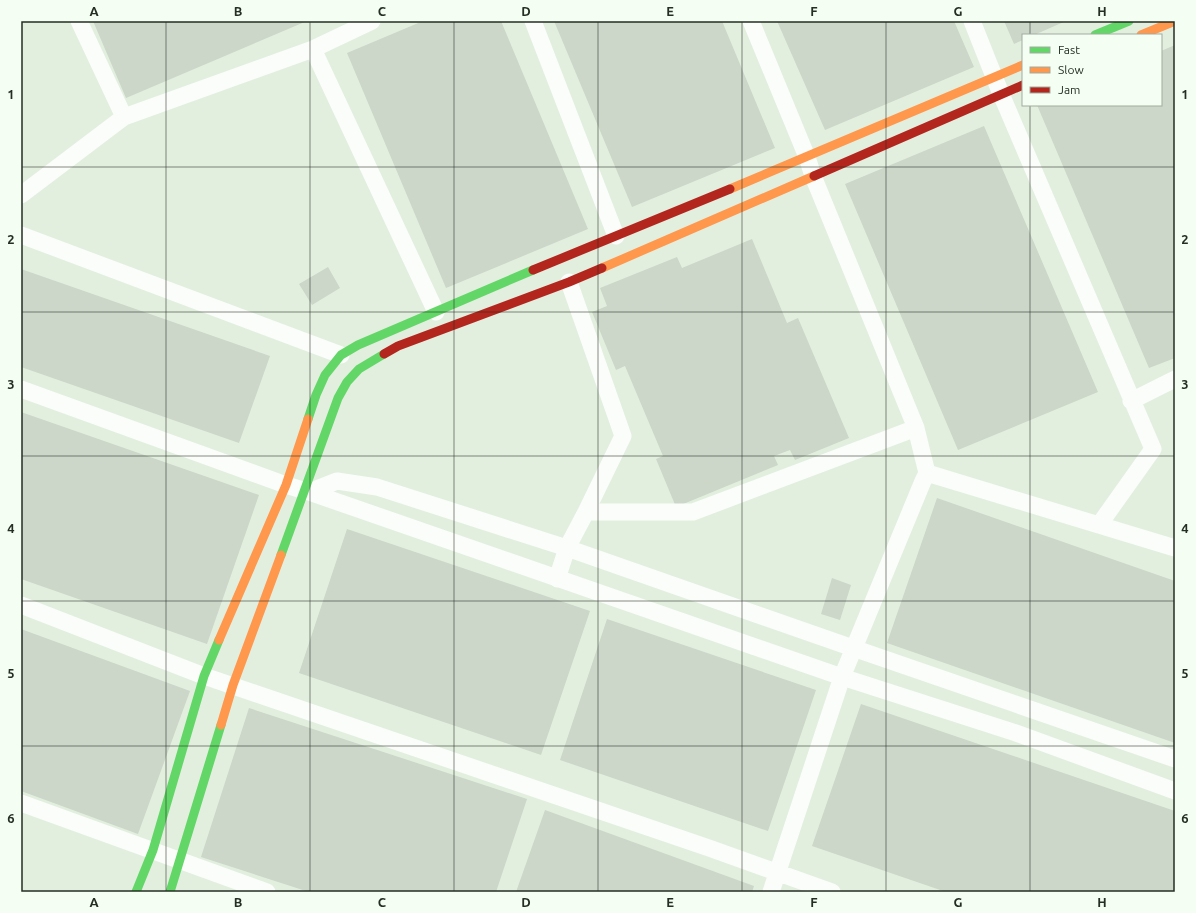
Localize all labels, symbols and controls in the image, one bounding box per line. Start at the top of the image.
text: A [89,4,99,18]
text: B [234,4,243,18]
text: C [378,4,387,18]
text: D [521,4,531,18]
text: E [666,4,674,18]
text: F [810,4,818,18]
text: G [954,4,963,18]
text: H [1097,4,1107,18]
legend [1022,34,1162,106]
text: Fast [1058,43,1080,56]
text: Slow [1058,63,1084,76]
text: Jam [1058,83,1080,96]
text: 1 [7,87,15,101]
text: 1 [1181,87,1189,101]
text: 2 [7,232,15,246]
text: 2 [1181,232,1189,246]
text: 3 [7,377,15,391]
text: 3 [1181,377,1189,391]
text: 4 [7,521,15,535]
text: 4 [1181,521,1189,535]
text: 5 [7,666,15,680]
text: 5 [1181,666,1189,680]
text: 6 [7,811,15,825]
text: 6 [1181,811,1189,825]
text: A [89,895,99,909]
text: B [234,895,243,909]
text: C [378,895,387,909]
text: D [521,895,531,909]
text: E [666,895,674,909]
text: F [810,895,818,909]
text: G [954,895,963,909]
text: H [1097,895,1107,909]

